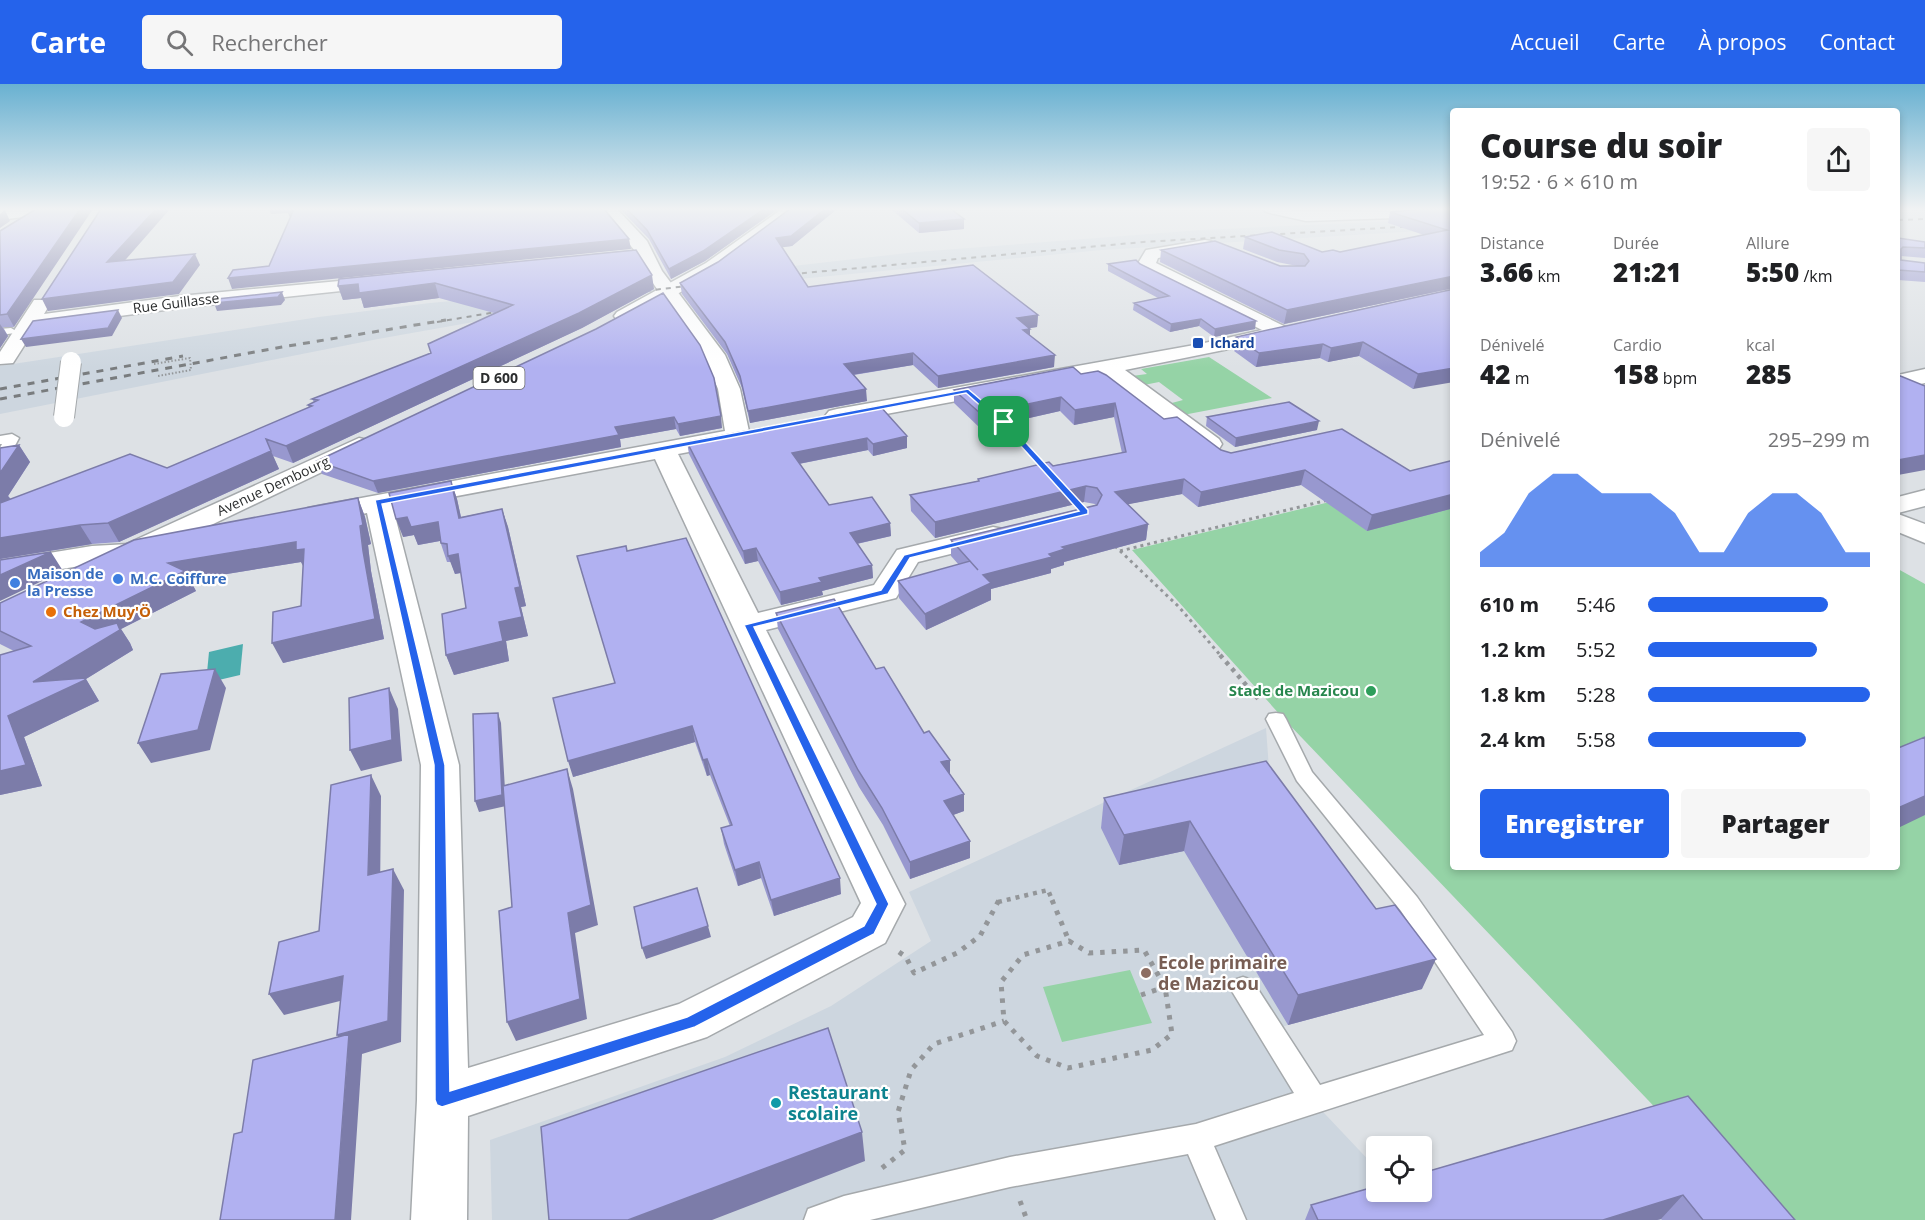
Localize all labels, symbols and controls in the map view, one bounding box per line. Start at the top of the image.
search box [142,15,562,69]
text: Carte [30,23,106,61]
icon: search [163,26,196,59]
text: Rechercher [211,27,328,57]
text: Accueil [1511,28,1579,56]
text: Carte [1612,28,1665,56]
text: À propos [1698,28,1787,56]
text: Contact [1820,28,1895,56]
text: Course du soir [1480,123,1722,168]
button: share [1807,128,1870,191]
text: 19:52 · 6 × 610 m [1480,168,1638,195]
text: Distance [1480,232,1544,254]
text: Durée [1613,232,1659,254]
text: Allure [1746,232,1790,254]
text: 3.66 [1480,254,1533,290]
text: 21:21 [1613,254,1681,290]
text: 5:50 [1746,254,1799,290]
text: km [1533,265,1561,287]
text: /km [1799,265,1832,287]
street label: Rue Guillasse [132,288,220,317]
place label: Ichard [1210,333,1255,352]
text: Dénivelé [1480,334,1544,356]
text: Cardio [1613,334,1662,356]
text: kcal [1746,334,1775,356]
marker: Ichard [1191,336,1205,350]
text: 42 [1480,356,1510,392]
text: 158 [1613,356,1659,392]
text: 285 [1746,356,1792,392]
road number: D 600 [474,367,524,389]
text: m [1510,367,1529,389]
text: bpm [1659,367,1697,389]
pin [978,396,1029,447]
icon: arrive [987,405,1020,438]
text: Dénivelé [1480,426,1561,453]
text: 295–299 m [1768,426,1870,453]
street label: Avenue Dembourg [213,451,333,520]
place label: Maison de la Presse [27,563,104,600]
place label: M.C. Coiffure [130,568,227,588]
marker: M.C. Coiffure [111,572,125,586]
marker: Maison de la Presse [8,576,22,590]
text: 610 m [1480,591,1539,618]
text: 5:46 [1576,591,1616,618]
place label: Chez Muy'Ö [63,601,151,621]
marker: Chez Muy'Ö [44,605,58,619]
text: 1.2 km [1480,636,1546,663]
text: 5:52 [1576,636,1616,663]
place label: Stade de Mazicou [1229,680,1359,700]
text: 1.8 km [1480,681,1546,708]
text: 5:28 [1576,681,1616,708]
marker: Stade de Mazicou [1364,684,1378,698]
text: 2.4 km [1480,726,1546,753]
text: 5:58 [1576,726,1616,753]
button: Enregistrer [1480,789,1669,858]
button: Partager [1681,789,1870,858]
place label: Ecole primaire de Mazicou [1158,950,1287,995]
marker: Ecole primaire de Mazicou [1139,966,1153,980]
place label: Restaurant scolaire [788,1080,889,1125]
marker: Restaurant scolaire [769,1096,783,1110]
map controls [1366,1136,1432,1202]
button: locate [1366,1136,1432,1202]

